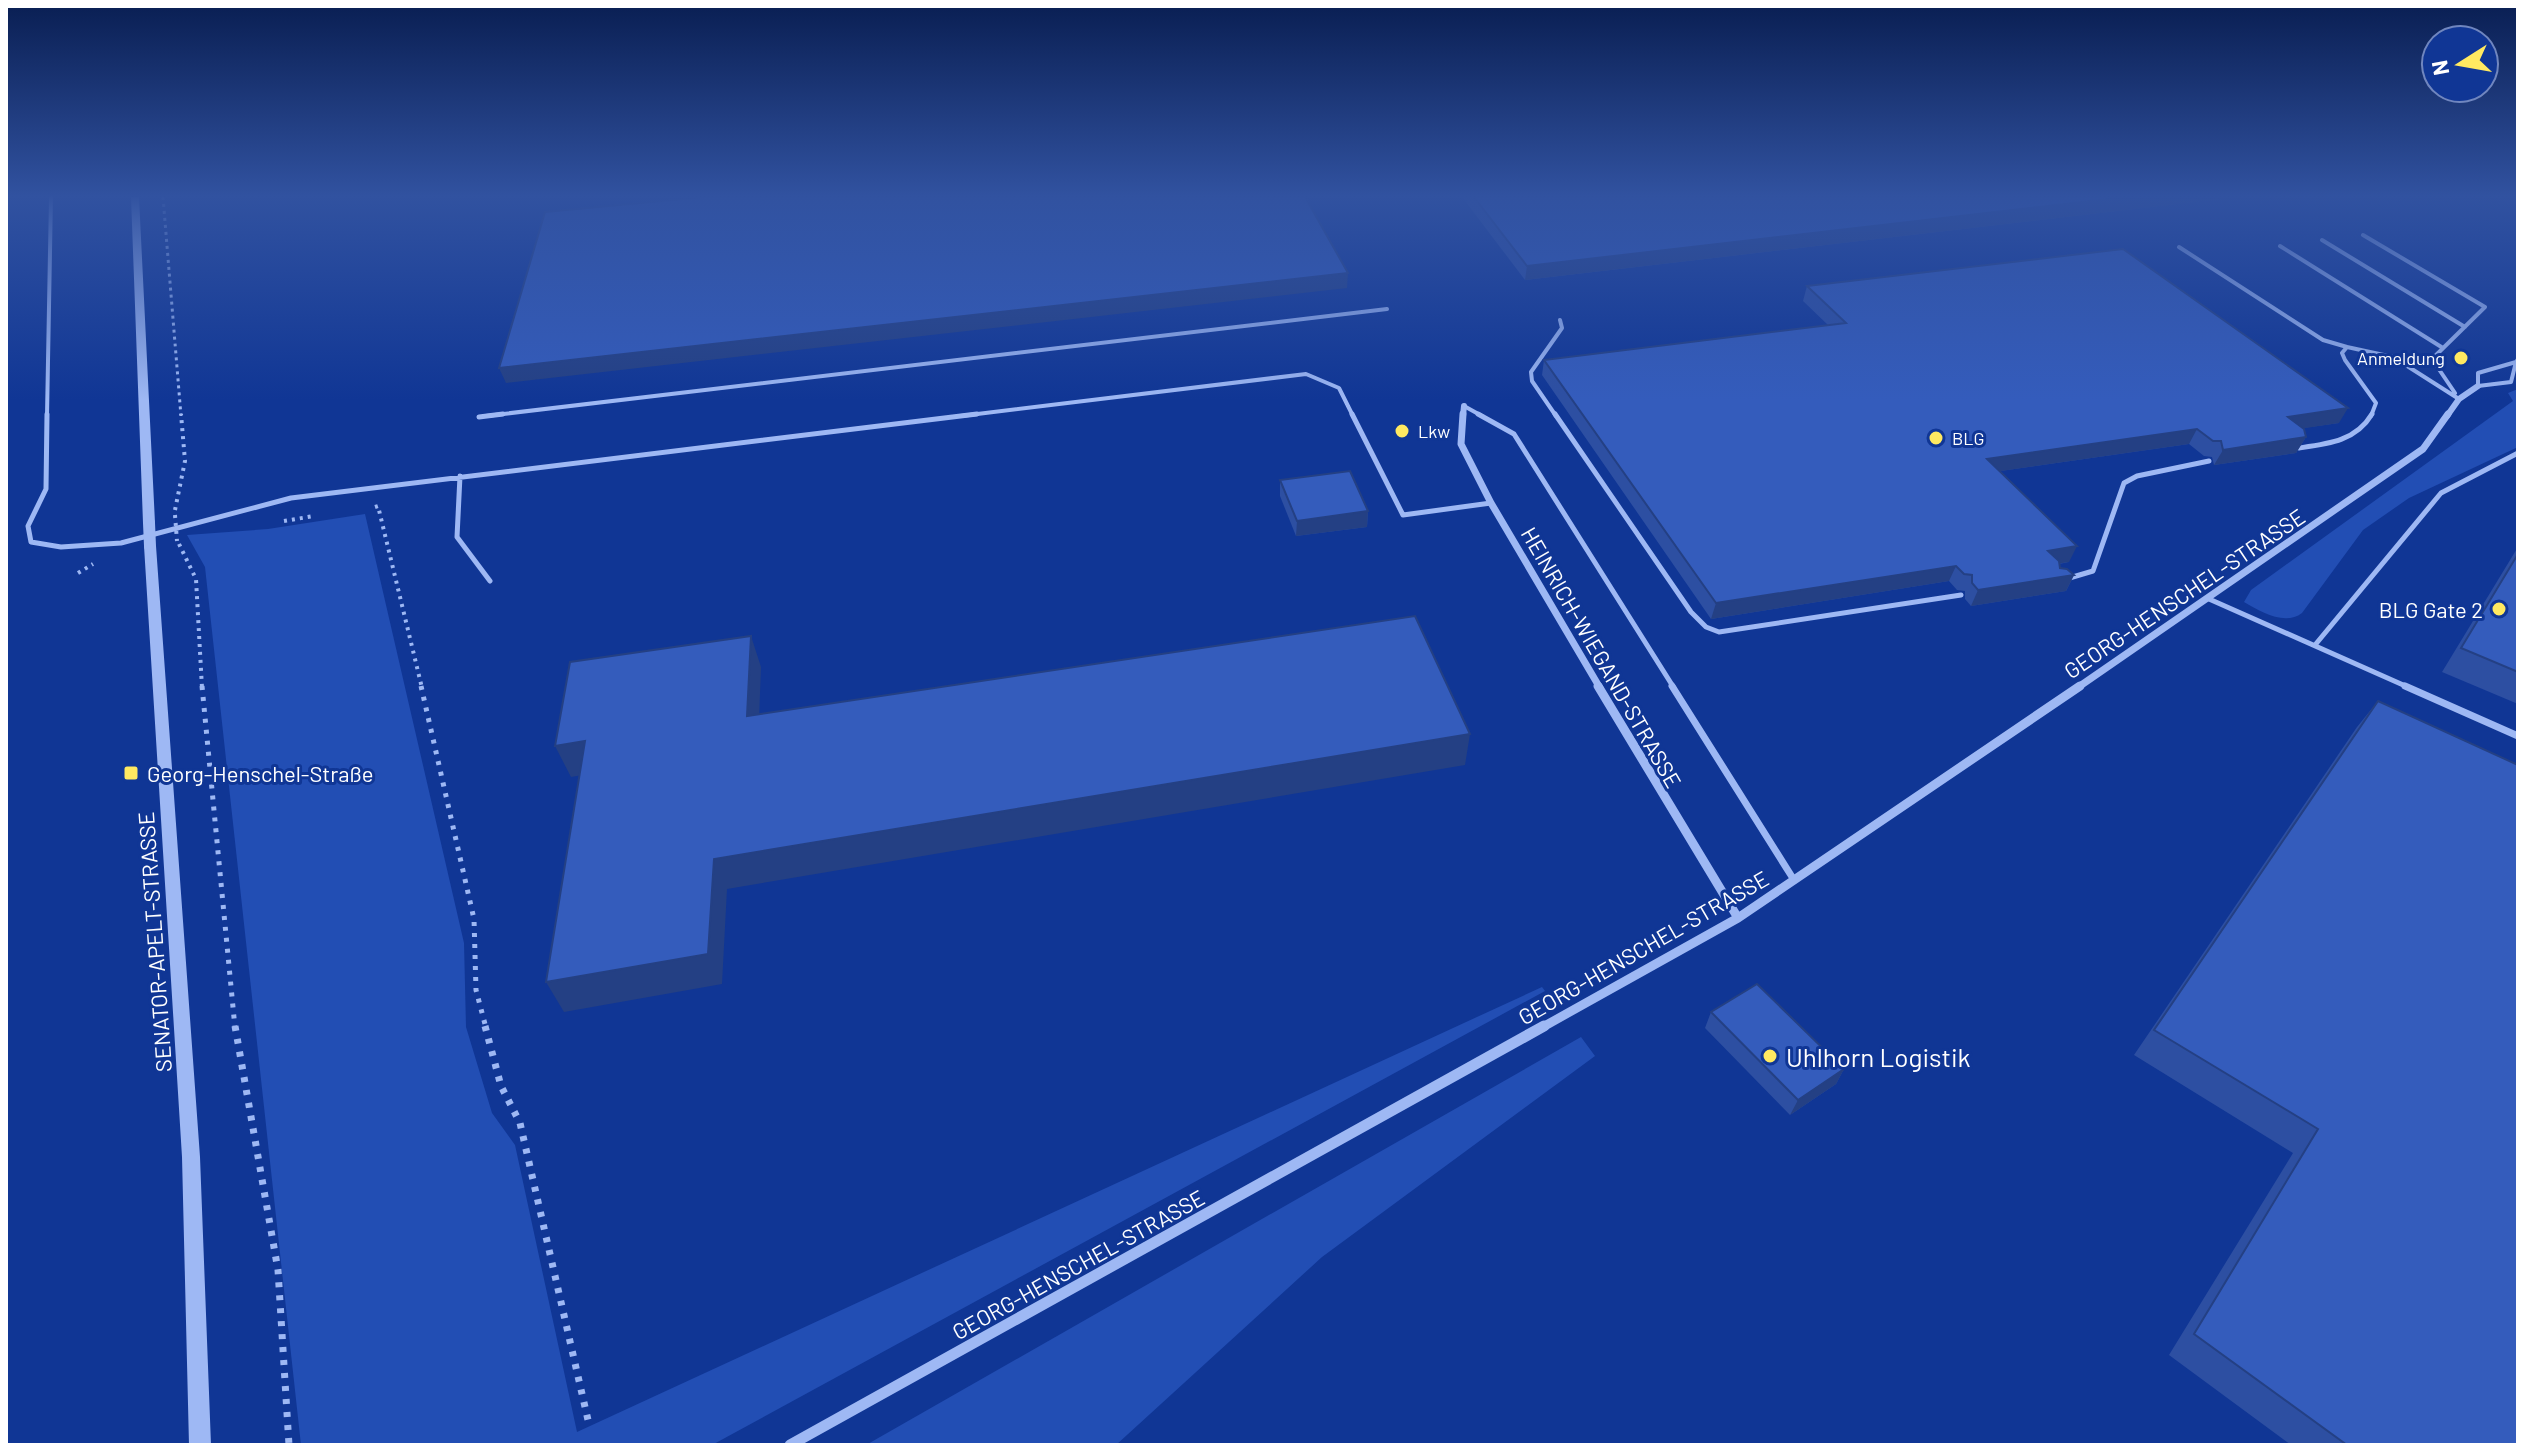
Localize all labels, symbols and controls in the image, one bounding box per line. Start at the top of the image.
north arrow [2420,24,2500,104]
text: N [2425,58,2454,78]
place label: Anmeldung [2357,347,2445,369]
marker: Anmeldung [2452,349,2470,367]
place label: Lkw [1418,420,1450,442]
marker: Lkw [1393,422,1411,440]
place label: BLG [1952,427,1985,449]
marker: BLG [1927,429,1945,447]
street label: GEORG-HENSCHEL-STRASSE [2059,503,2309,683]
street label: HEINRICH-WIEGAND-STRASSE [1517,522,1687,792]
place label: BLG Gate 2 [2379,596,2483,622]
marker: BLG Gate 2 [2490,600,2508,618]
place label: Georg-Henschel-Straße [147,760,374,786]
marker: Georg-Henschel-Straße [122,764,140,782]
street label: SENATOR-APELT-STRASSE [132,811,176,1073]
street label: GEORG-HENSCHEL-STRASSE [1513,865,1773,1029]
place label: Uhlhorn Logistik [1786,1041,1971,1072]
marker: Uhlhorn Logistik [1761,1047,1779,1065]
street label: GEORG-HENSCHEL-STRASSE [947,1184,1209,1344]

